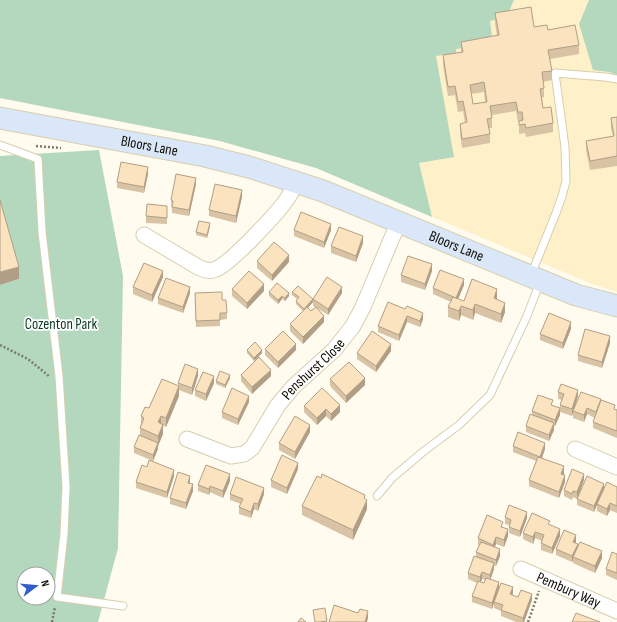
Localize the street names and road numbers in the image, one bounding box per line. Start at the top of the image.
street label: Bloors Lane [119,131,180,160]
street label: Bloors Lane [426,226,487,266]
street label: Penshurst Close [277,334,349,404]
street label: Pembury Way [534,568,604,612]

